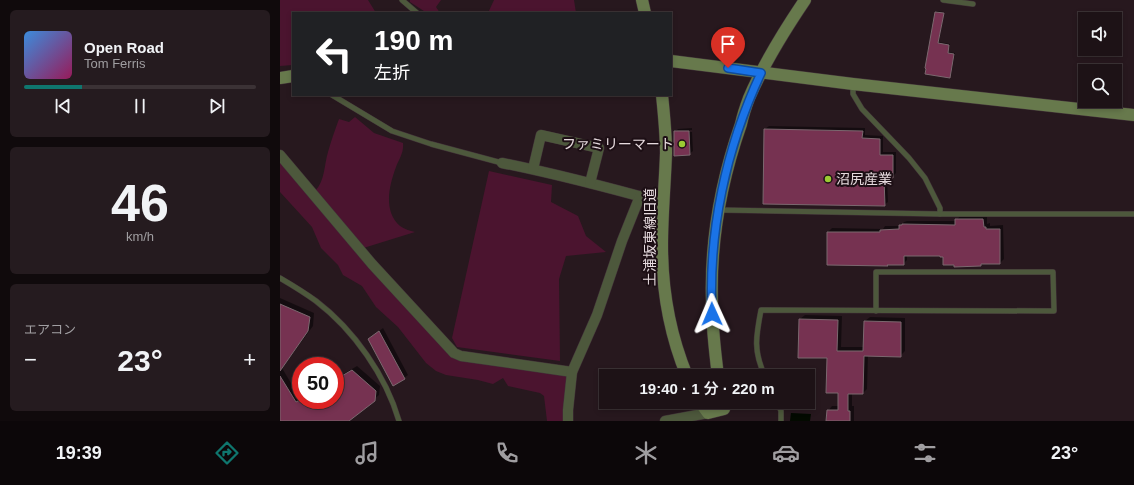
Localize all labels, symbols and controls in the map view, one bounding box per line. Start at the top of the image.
map controls [1078,12,1122,108]
button: sound [1078,12,1122,56]
text: 190 m [374,25,453,56]
pin [711,27,745,68]
icon: left [308,28,360,80]
icon: arrive [717,33,739,55]
text: Open Road [84,39,164,56]
text: Tom Ferris [84,56,145,71]
text: 左折 [374,63,410,83]
button: search [1078,64,1122,108]
icon: previous [52,95,74,117]
icon: pause [129,95,151,117]
icon: next [206,95,228,117]
place label: ファミリーマート [562,136,674,152]
marker: ファミリーマート [677,139,687,149]
place label: 沼尻産業 [836,171,892,187]
text: 46 [111,174,169,232]
marker: 沼尻産業 [823,174,833,184]
street label: 土浦坂東線旧道 [642,188,658,286]
text: km/h [126,229,154,244]
position arrow [691,293,733,335]
text: エアコン [24,322,76,337]
text: 23° [117,344,163,377]
text: − [24,347,37,372]
text: + [243,347,256,372]
speed limit sign: 50 [292,357,344,409]
text: 19:40 · 1 分 · 220 m [639,380,775,397]
icon: directions [213,439,241,467]
icon: music [353,439,381,467]
icon: phone [493,439,521,467]
icon: climate [632,439,660,467]
icon: car [772,439,800,467]
icon: filters [911,439,939,467]
text: 19:39 [56,443,102,463]
text: 23° [1051,443,1078,463]

